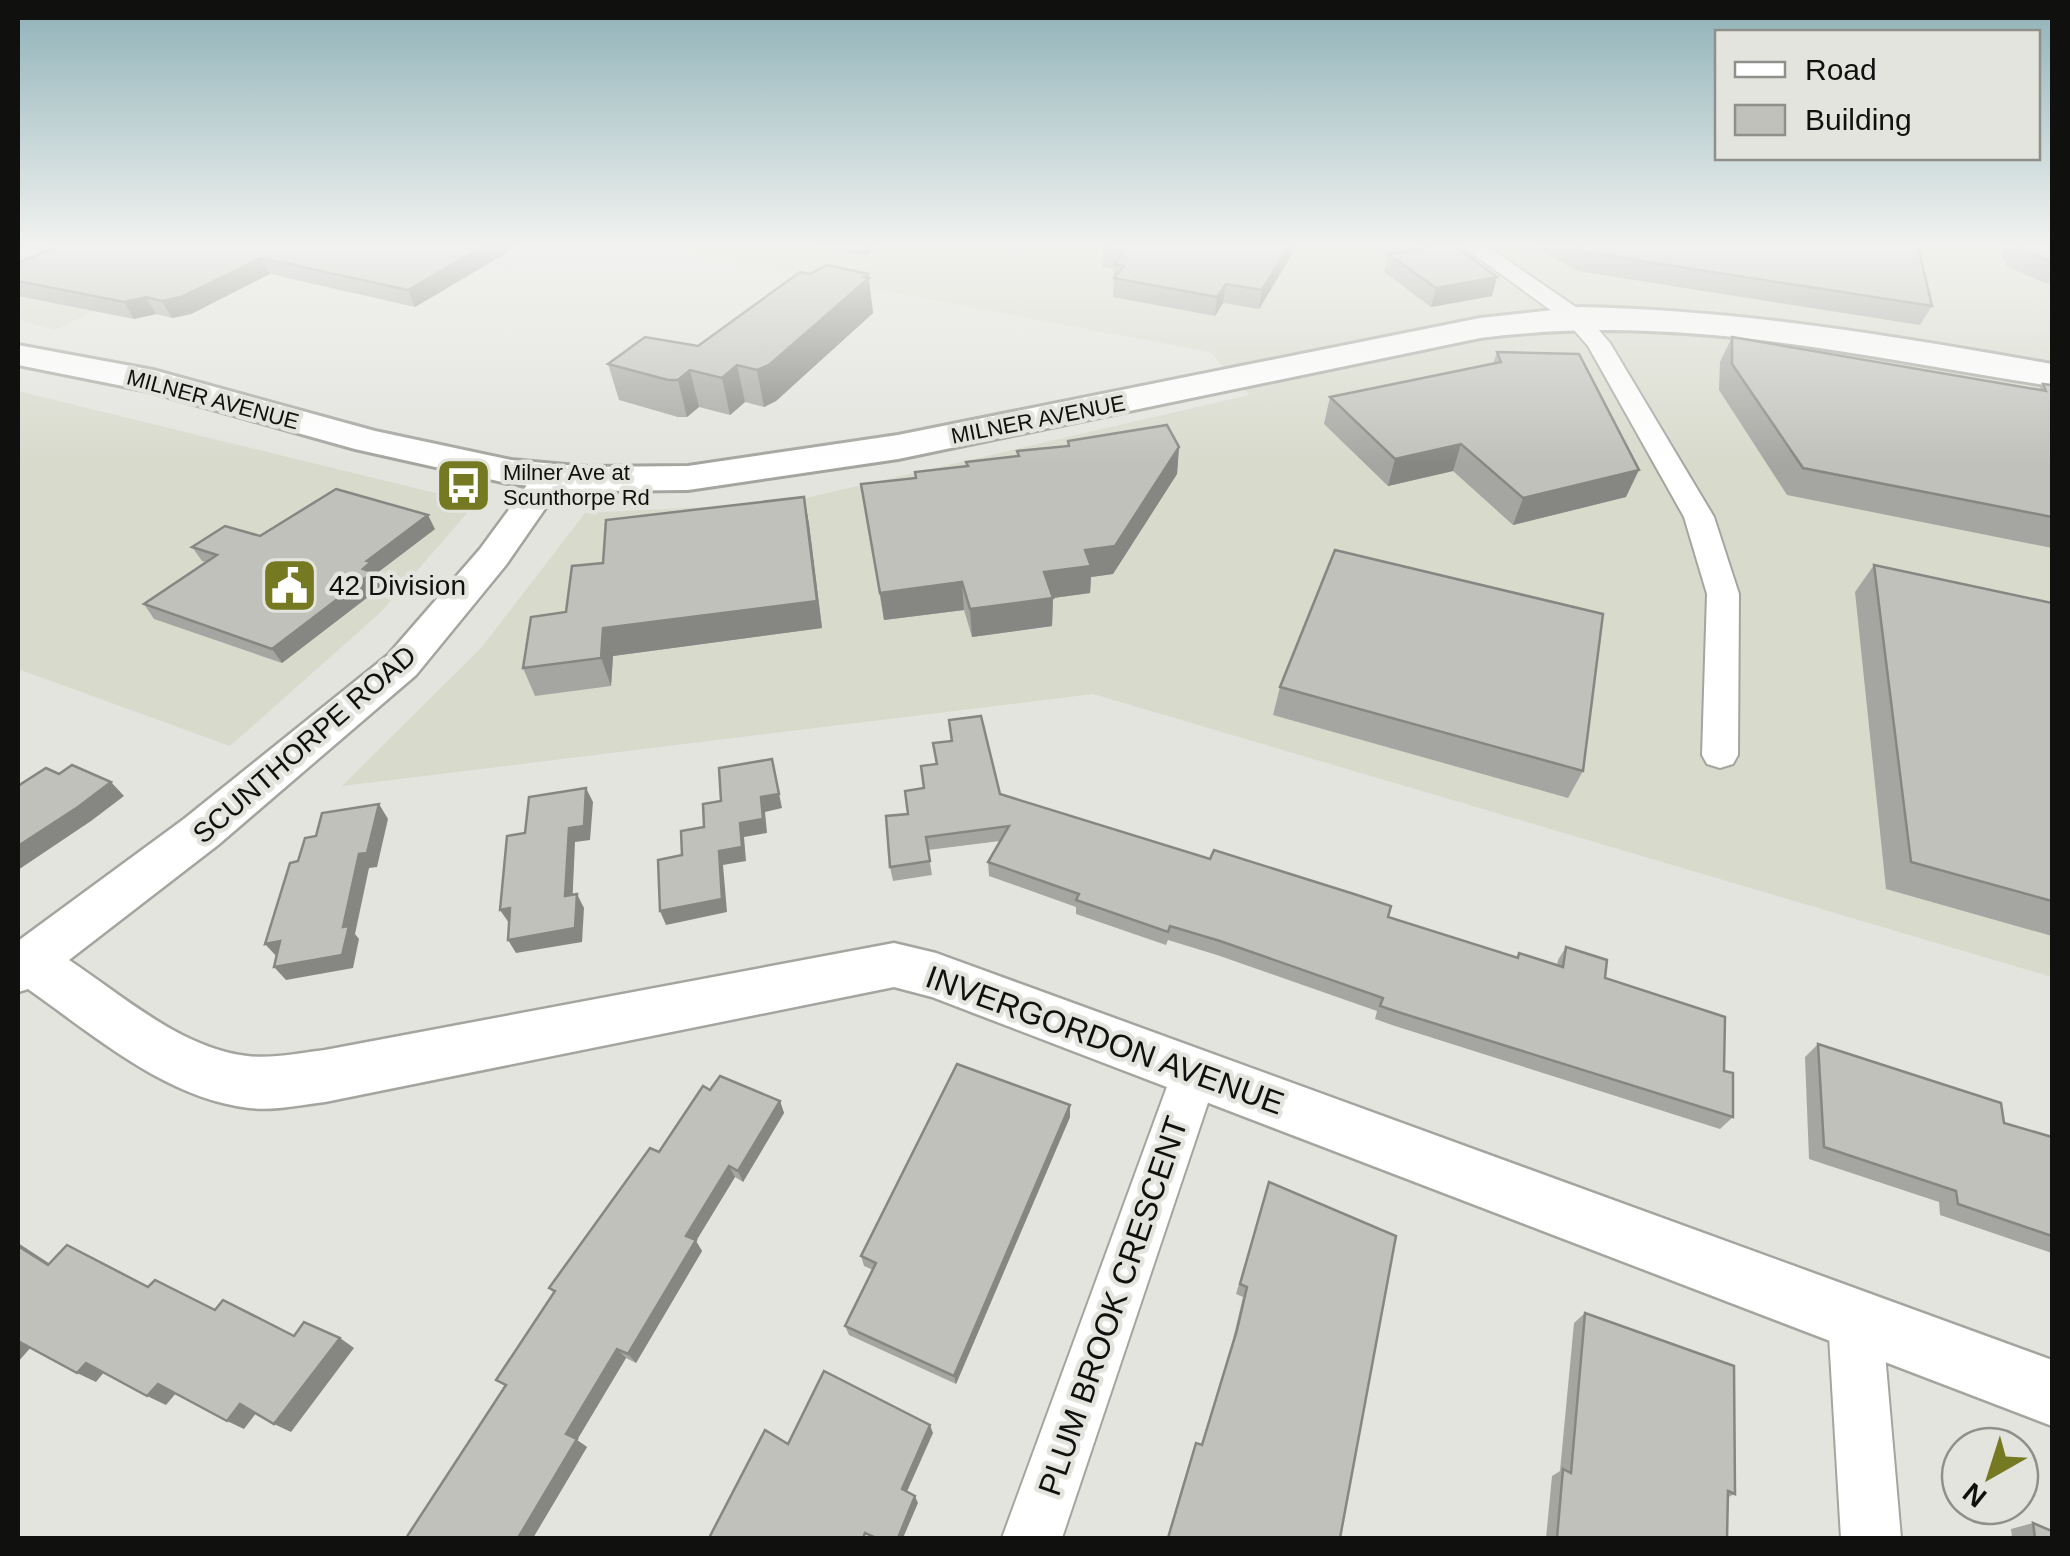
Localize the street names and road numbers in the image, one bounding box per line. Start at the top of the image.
street label: MILNER AVENUE [124,365,302,434]
street label: MILNER AVENUE [949,390,1127,449]
street label: SCUNTHORPE ROAD [187,639,422,849]
street label: INVERGORDON AVENUE [921,958,1289,1122]
street label: PLUM BROOK CRESCENT [1031,1112,1195,1500]

